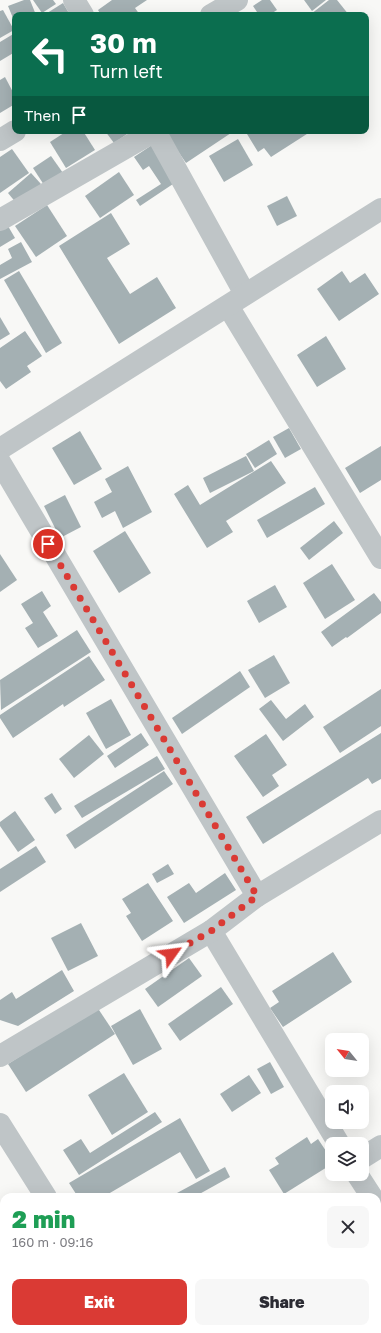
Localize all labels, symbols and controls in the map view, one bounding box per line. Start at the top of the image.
text: 30 m [90,26,157,59]
icon: left [24,28,76,80]
text: Turn left [90,60,163,82]
icon: arrive [68,104,90,126]
text: Then [24,106,60,124]
pin [31,527,65,561]
icon: arrive [37,533,59,555]
position arrow [150,933,192,975]
north arrow [325,1033,369,1077]
map controls [325,1033,369,1181]
button: sound [325,1085,369,1129]
button: layers [325,1137,369,1181]
text: 2 min [12,1204,75,1233]
button: close [327,1206,369,1248]
text: 160 m · 09:16 [12,1234,93,1250]
button: Exit [12,1279,187,1325]
button: Share [195,1279,369,1325]

